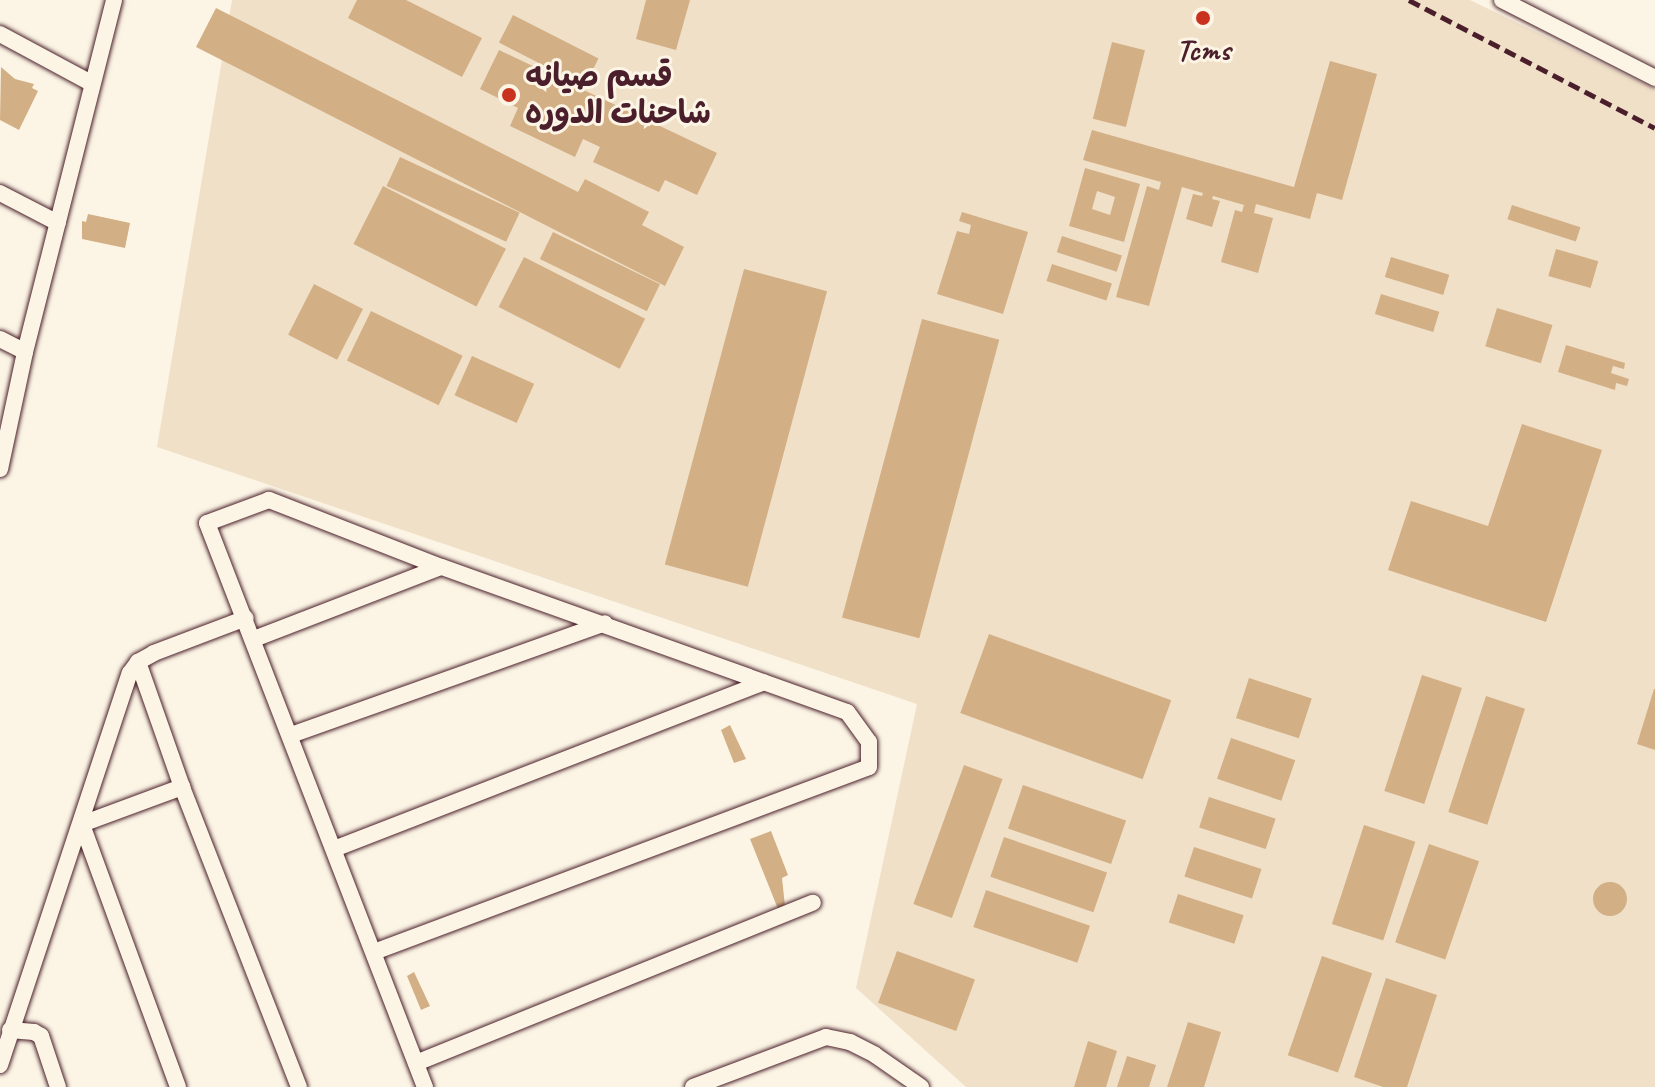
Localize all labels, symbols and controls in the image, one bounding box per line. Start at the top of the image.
marker: Tcms [1194,9,1212,27]
place label: Tcms [1176,31,1230,69]
place label: قسم صيانه شاحنات الدوره [525,58,711,133]
marker: قسم صيانه شاحنات الدوره [500,86,518,104]

